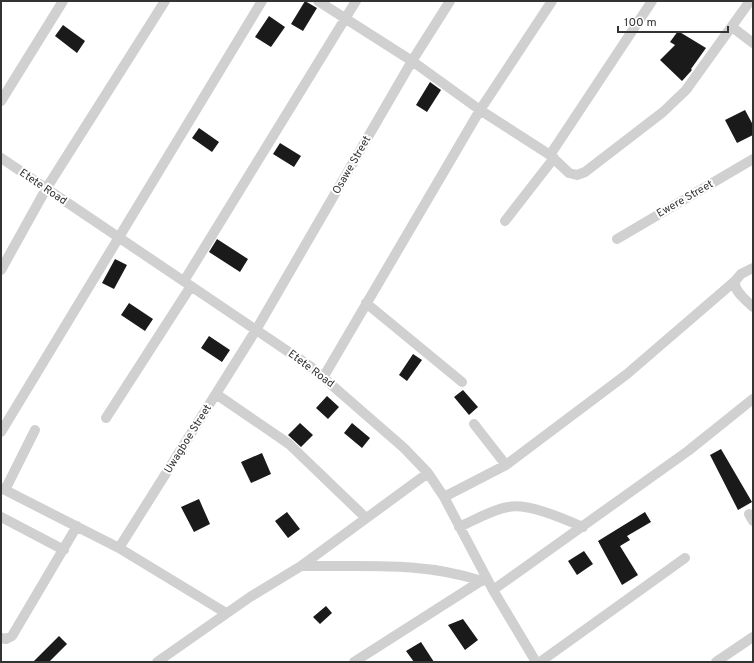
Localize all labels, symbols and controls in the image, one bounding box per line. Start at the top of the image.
scale bar [618,8,728,34]
text: 100 m [624,15,657,31]
street label: Osawe Street [330,133,374,197]
street label: Etete Road [17,166,69,208]
street label: Ewere Street [654,177,716,221]
street label: Etete Road [285,347,337,391]
street label: Uwagboe Street [161,402,215,476]

